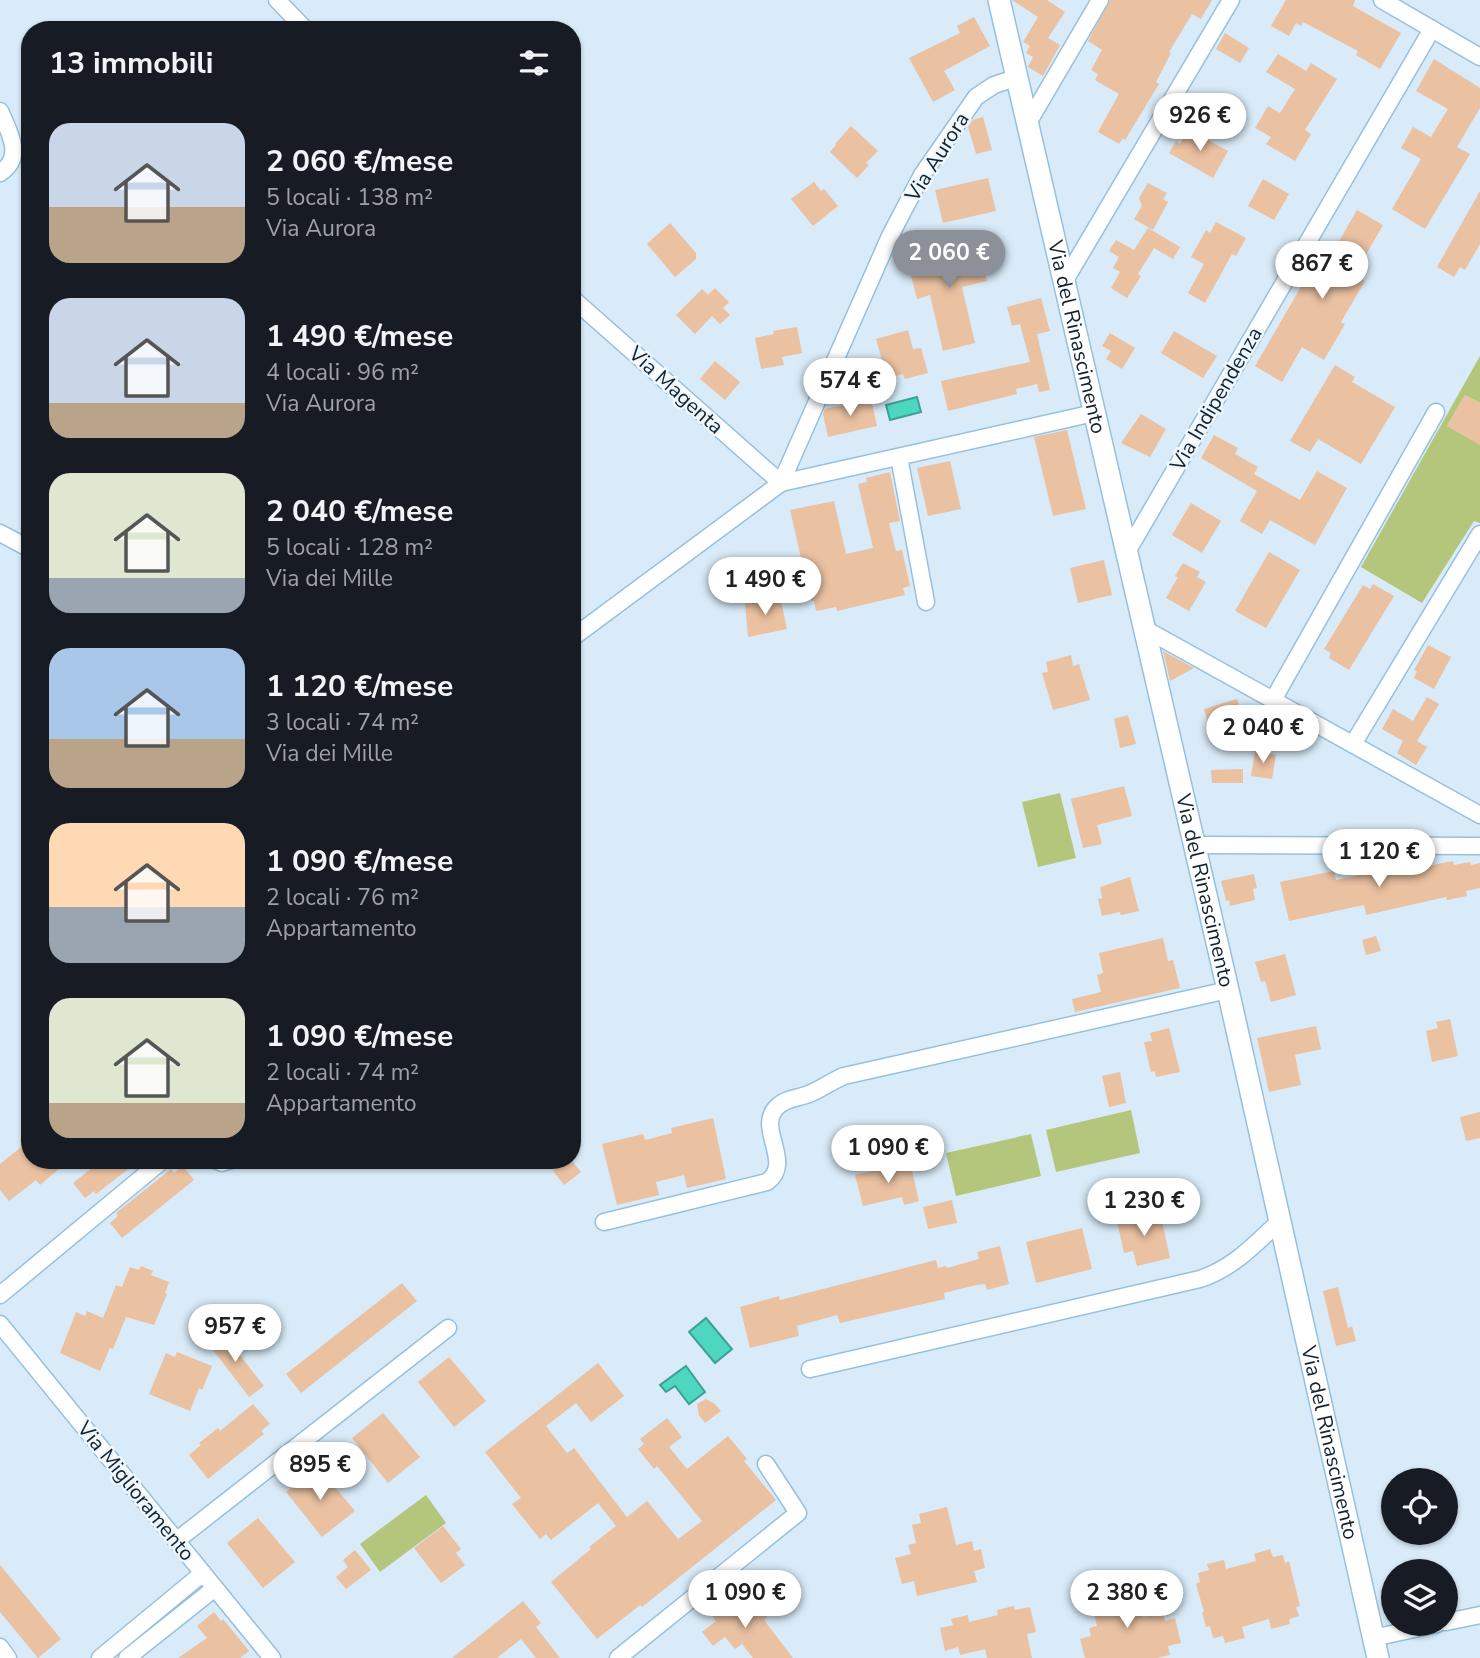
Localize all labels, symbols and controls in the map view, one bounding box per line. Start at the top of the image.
text: 13 immobili [49,43,214,84]
icon: filters [515,44,553,82]
pin: 926 € [1151,94,1249,153]
text: 926 € [1169,100,1231,131]
street label: Via Aurora [898,107,976,208]
text: 2 060 €/mese [266,141,453,182]
icon: home [105,151,189,235]
text: 5 locali · 138 m² [266,182,433,213]
text: Via Aurora [266,213,376,244]
pin: 2 060 € [884,230,1014,290]
text: 2 060 € [908,237,990,268]
street label: Via del Rinascimento [1041,237,1113,437]
pin: 867 € [1273,242,1371,301]
text: 867 € [1291,248,1353,279]
text: 1 490 €/mese [266,316,453,357]
street label: Via Indipendenza [1163,322,1269,477]
icon: home [105,326,189,410]
street label: Via Magenta [622,339,730,440]
text: 4 locali · 96 m² [266,357,419,388]
pin: 574 € [801,358,899,418]
text: 574 € [819,365,881,396]
text: Via Aurora [266,388,376,419]
text: 2 040 €/mese [266,491,453,532]
icon: home [105,501,189,585]
text: 5 locali · 128 m² [266,532,433,563]
pin: 1 490 € [700,558,830,617]
text: Via dei Mille [266,563,393,594]
text: 1 490 € [724,564,806,595]
text: 1 120 €/mese [266,666,453,707]
icon: home [105,676,189,760]
pin: 2 040 € [1198,706,1328,765]
text: 3 locali · 74 m² [266,707,419,738]
text: 2 040 € [1222,712,1304,743]
text: Via dei Mille [266,738,393,769]
street label: Via del Rinascimento [1169,790,1241,990]
pin: 1 120 € [1314,830,1444,889]
text: 1 120 € [1338,836,1420,867]
text: 1 090 €/mese [266,841,453,882]
icon: home [105,851,189,935]
text: 2 locali · 76 m² [266,882,419,913]
text: Appartamento [266,913,417,944]
text: 1 090 €/mese [266,1016,453,1057]
icon: home [105,1026,189,1110]
text: 2 locali · 74 m² [266,1057,419,1088]
text: Appartamento [266,1088,417,1119]
pin: 1 090 € [823,1126,953,1185]
text: 1 090 € [847,1132,929,1163]
pin: 1 230 € [1079,1178,1209,1238]
text: 1 230 € [1103,1185,1185,1216]
pin: 957 € [186,1304,284,1364]
text: 957 € [204,1311,266,1342]
street label: Via del Rinascimento [1294,1342,1365,1542]
street label: Via Miglioramento [70,1414,201,1567]
pin: 895 € [271,1442,369,1502]
text: 895 € [289,1449,351,1480]
map controls [1381,1468,1458,1636]
button: locate [1381,1468,1458,1545]
button: layers [1381,1559,1458,1636]
pin: 1 090 € [680,1570,810,1630]
pin: 2 380 € [1062,1570,1192,1630]
text: 1 090 € [704,1577,786,1608]
text: 2 380 € [1086,1577,1168,1608]

